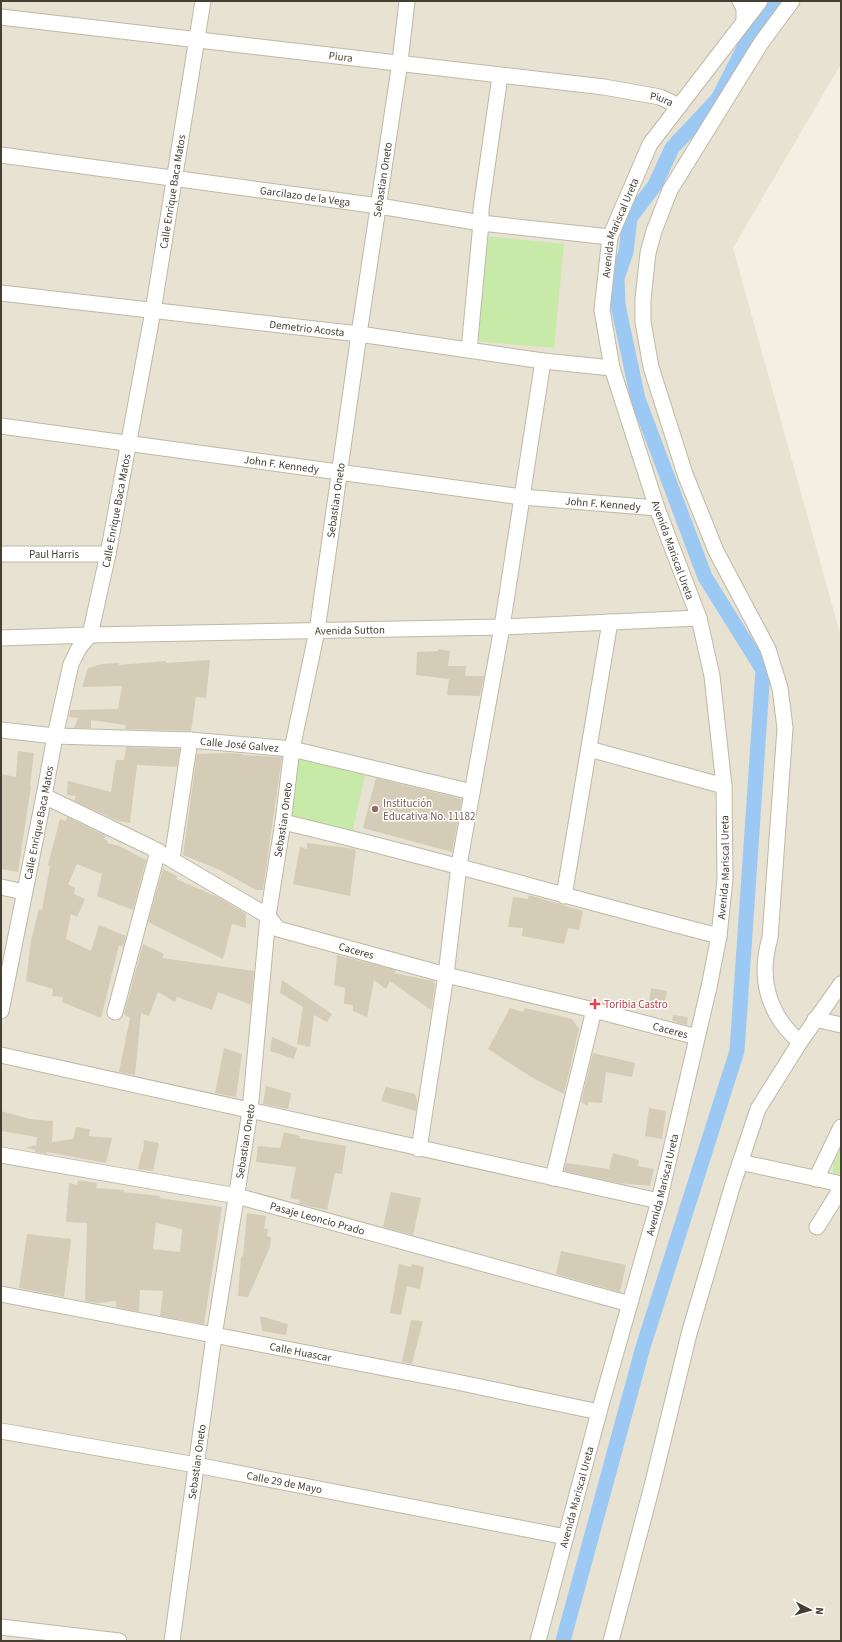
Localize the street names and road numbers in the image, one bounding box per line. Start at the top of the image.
street label: Piura [328,48,353,66]
street label: Piura [649,88,676,110]
street label: Calle Enrique Baca Matos [156,133,189,250]
street label: Sebastian Oneto [370,141,396,218]
street label: Avenida Mariscal Ureta [599,176,642,278]
street label: Garcilazo de la Vega [259,183,351,210]
street label: Demetrio Acosta [269,317,345,340]
street label: Calle Enrique Baca Matos [98,452,134,569]
street label: John F. Kennedy [243,452,320,477]
street label: Sebastian Oneto [323,462,349,539]
street label: John F. Kennedy [565,494,641,515]
street label: Avenida Mariscal Ureta [648,499,697,602]
street label: Paul Harris [29,547,79,562]
street label: Avenida Sutton [315,622,385,639]
street label: Calle José Galvez [199,734,280,756]
street label: Calle Enrique Baca Matos [20,764,57,881]
street label: Sebastian Oneto [270,781,296,858]
street label: Avenida Mariscal Ureta [714,815,733,920]
street label: Caceres [337,939,376,963]
street label: Caceres [651,1019,690,1042]
street label: Sebastian Oneto [232,1103,259,1180]
street label: Avenida Mariscal Ureta [643,1132,682,1237]
street label: Pasaje Leoncio Prado [268,1198,367,1239]
street label: Calle Huascar [268,1339,333,1366]
street label: Sebastian Oneto [185,1423,210,1500]
street label: Avenida Mariscal Ureta [556,1445,598,1550]
street label: Calle 29 de Mayo [245,1468,323,1497]

